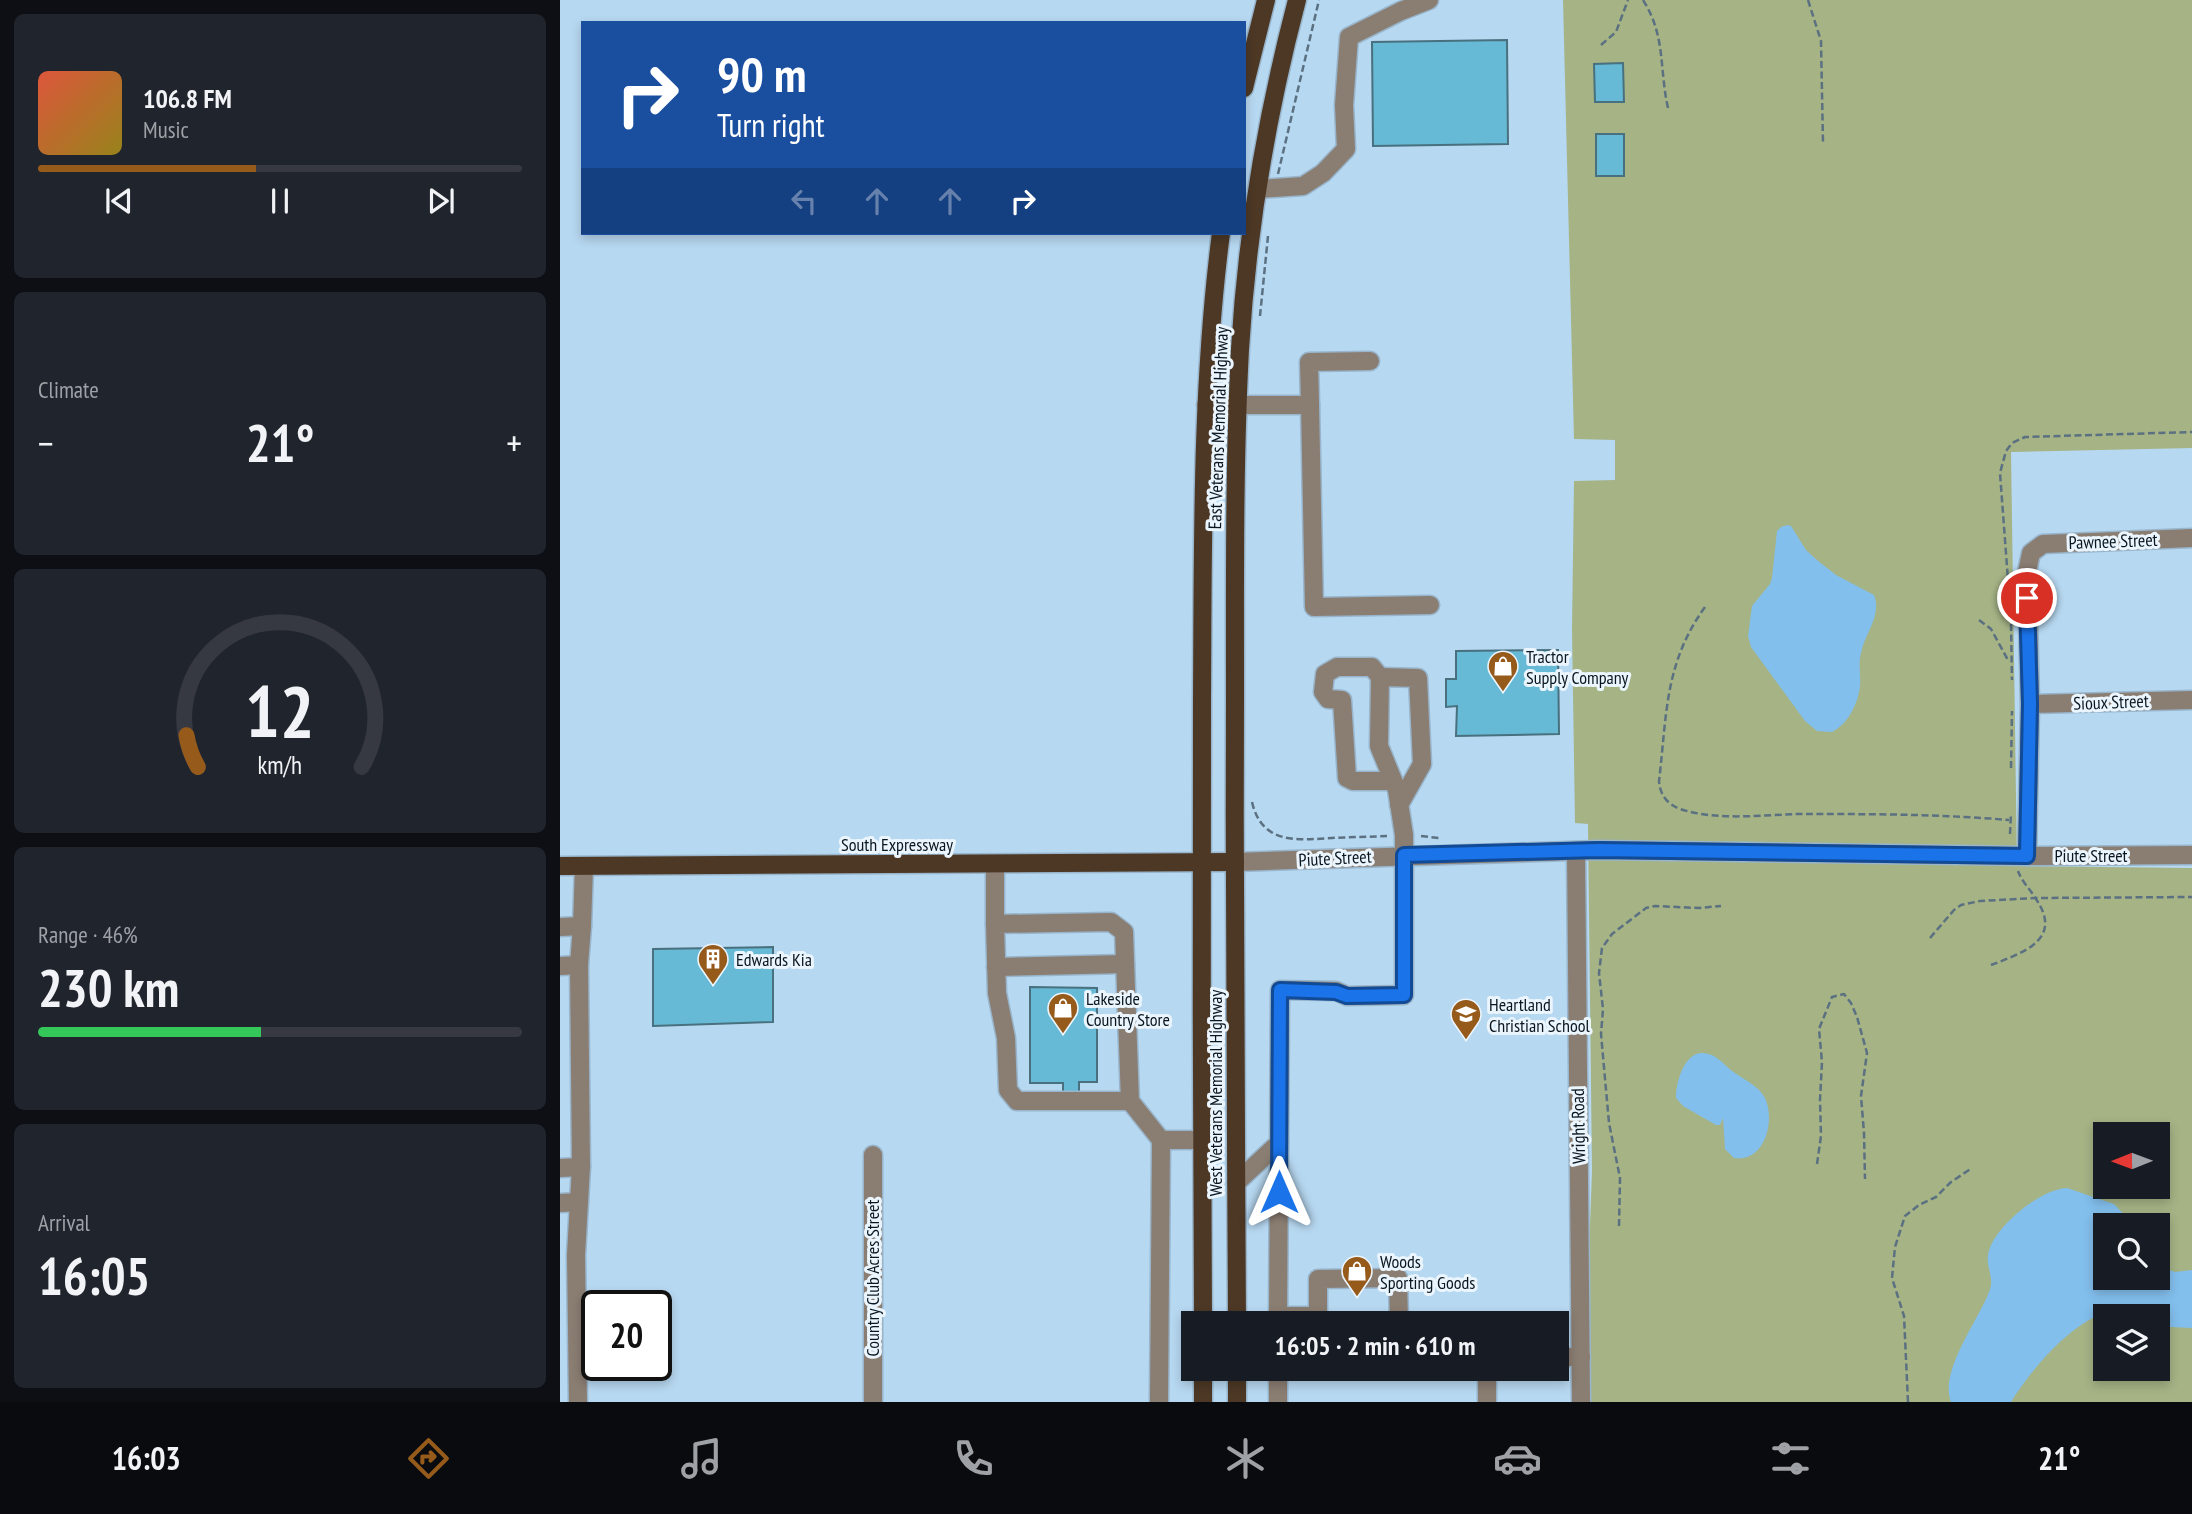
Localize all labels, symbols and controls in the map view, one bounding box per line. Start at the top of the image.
text: 90 m [717,42,806,106]
icon: right [602,49,693,140]
text: 106.8 FM [143,82,232,115]
text: Turn right [717,104,825,146]
text: Music [143,115,189,144]
icon: previous [100,182,138,220]
icon: pause [261,182,299,220]
icon: next [422,182,460,220]
icon: left [785,182,823,220]
icon: ahead [858,182,896,220]
icon: ahead [931,182,969,220]
icon: right [1004,182,1042,220]
street label: East Veterans Memorial Highway [1203,326,1233,530]
text: Climate [38,375,99,404]
text: 21° [246,409,314,476]
text: − [38,418,54,467]
text: + [506,418,522,467]
street label: Pawnee Street [2068,528,2158,554]
pin [1997,568,2057,628]
icon: arrive [2008,579,2046,617]
place label: Tractor Supply Company [1526,645,1629,689]
shop icon: Tractor Supply Company [1486,649,1520,693]
text: 12 [245,663,315,757]
street label: Sioux Street [2073,689,2149,715]
text: km/h [258,749,302,781]
street label: South Expressway [841,833,953,856]
street label: Piute Street [2054,844,2128,867]
street label: Piute Street [1298,845,1372,871]
text: Range · 46% [38,920,138,949]
building icon: Edwards Kia [696,942,730,986]
place label: Edwards Kia [736,948,812,971]
text: 230 km [38,954,179,1021]
place label: Lakeside Country Store [1086,987,1170,1031]
street label: West Veterans Memorial Highway [1204,989,1227,1196]
shop icon: Lakeside Country Store [1046,991,1080,1035]
place label: Heartland Christian School [1489,993,1590,1037]
school or university icon: Heartland Christian School [1449,997,1483,1041]
street label: Wright Road [1566,1088,1590,1164]
north arrow [2093,1122,2170,1199]
map controls [2093,1122,2170,1381]
position arrow [1242,1155,1316,1229]
street label: Country Club Acres Street [861,1200,884,1356]
text: Arrival [38,1208,90,1237]
button: search [2093,1213,2170,1290]
text: 16:05 [38,1242,150,1309]
place label: Woods Sporting Goods [1380,1250,1475,1294]
shop icon: Woods Sporting Goods [1340,1254,1374,1298]
speed limit sign: 20 [581,1290,672,1381]
button: layers [2093,1304,2170,1381]
text: 16:05 · 2 min · 610 m [1275,1329,1475,1362]
icon: directions [404,1434,453,1483]
icon: music [677,1434,726,1483]
icon: phone [949,1434,998,1483]
icon: climate [1221,1434,1270,1483]
icon: car [1493,1434,1542,1483]
icon: filters [1766,1434,1815,1483]
text: 16:03 [112,1437,181,1479]
text: 21° [2038,1437,2080,1479]

